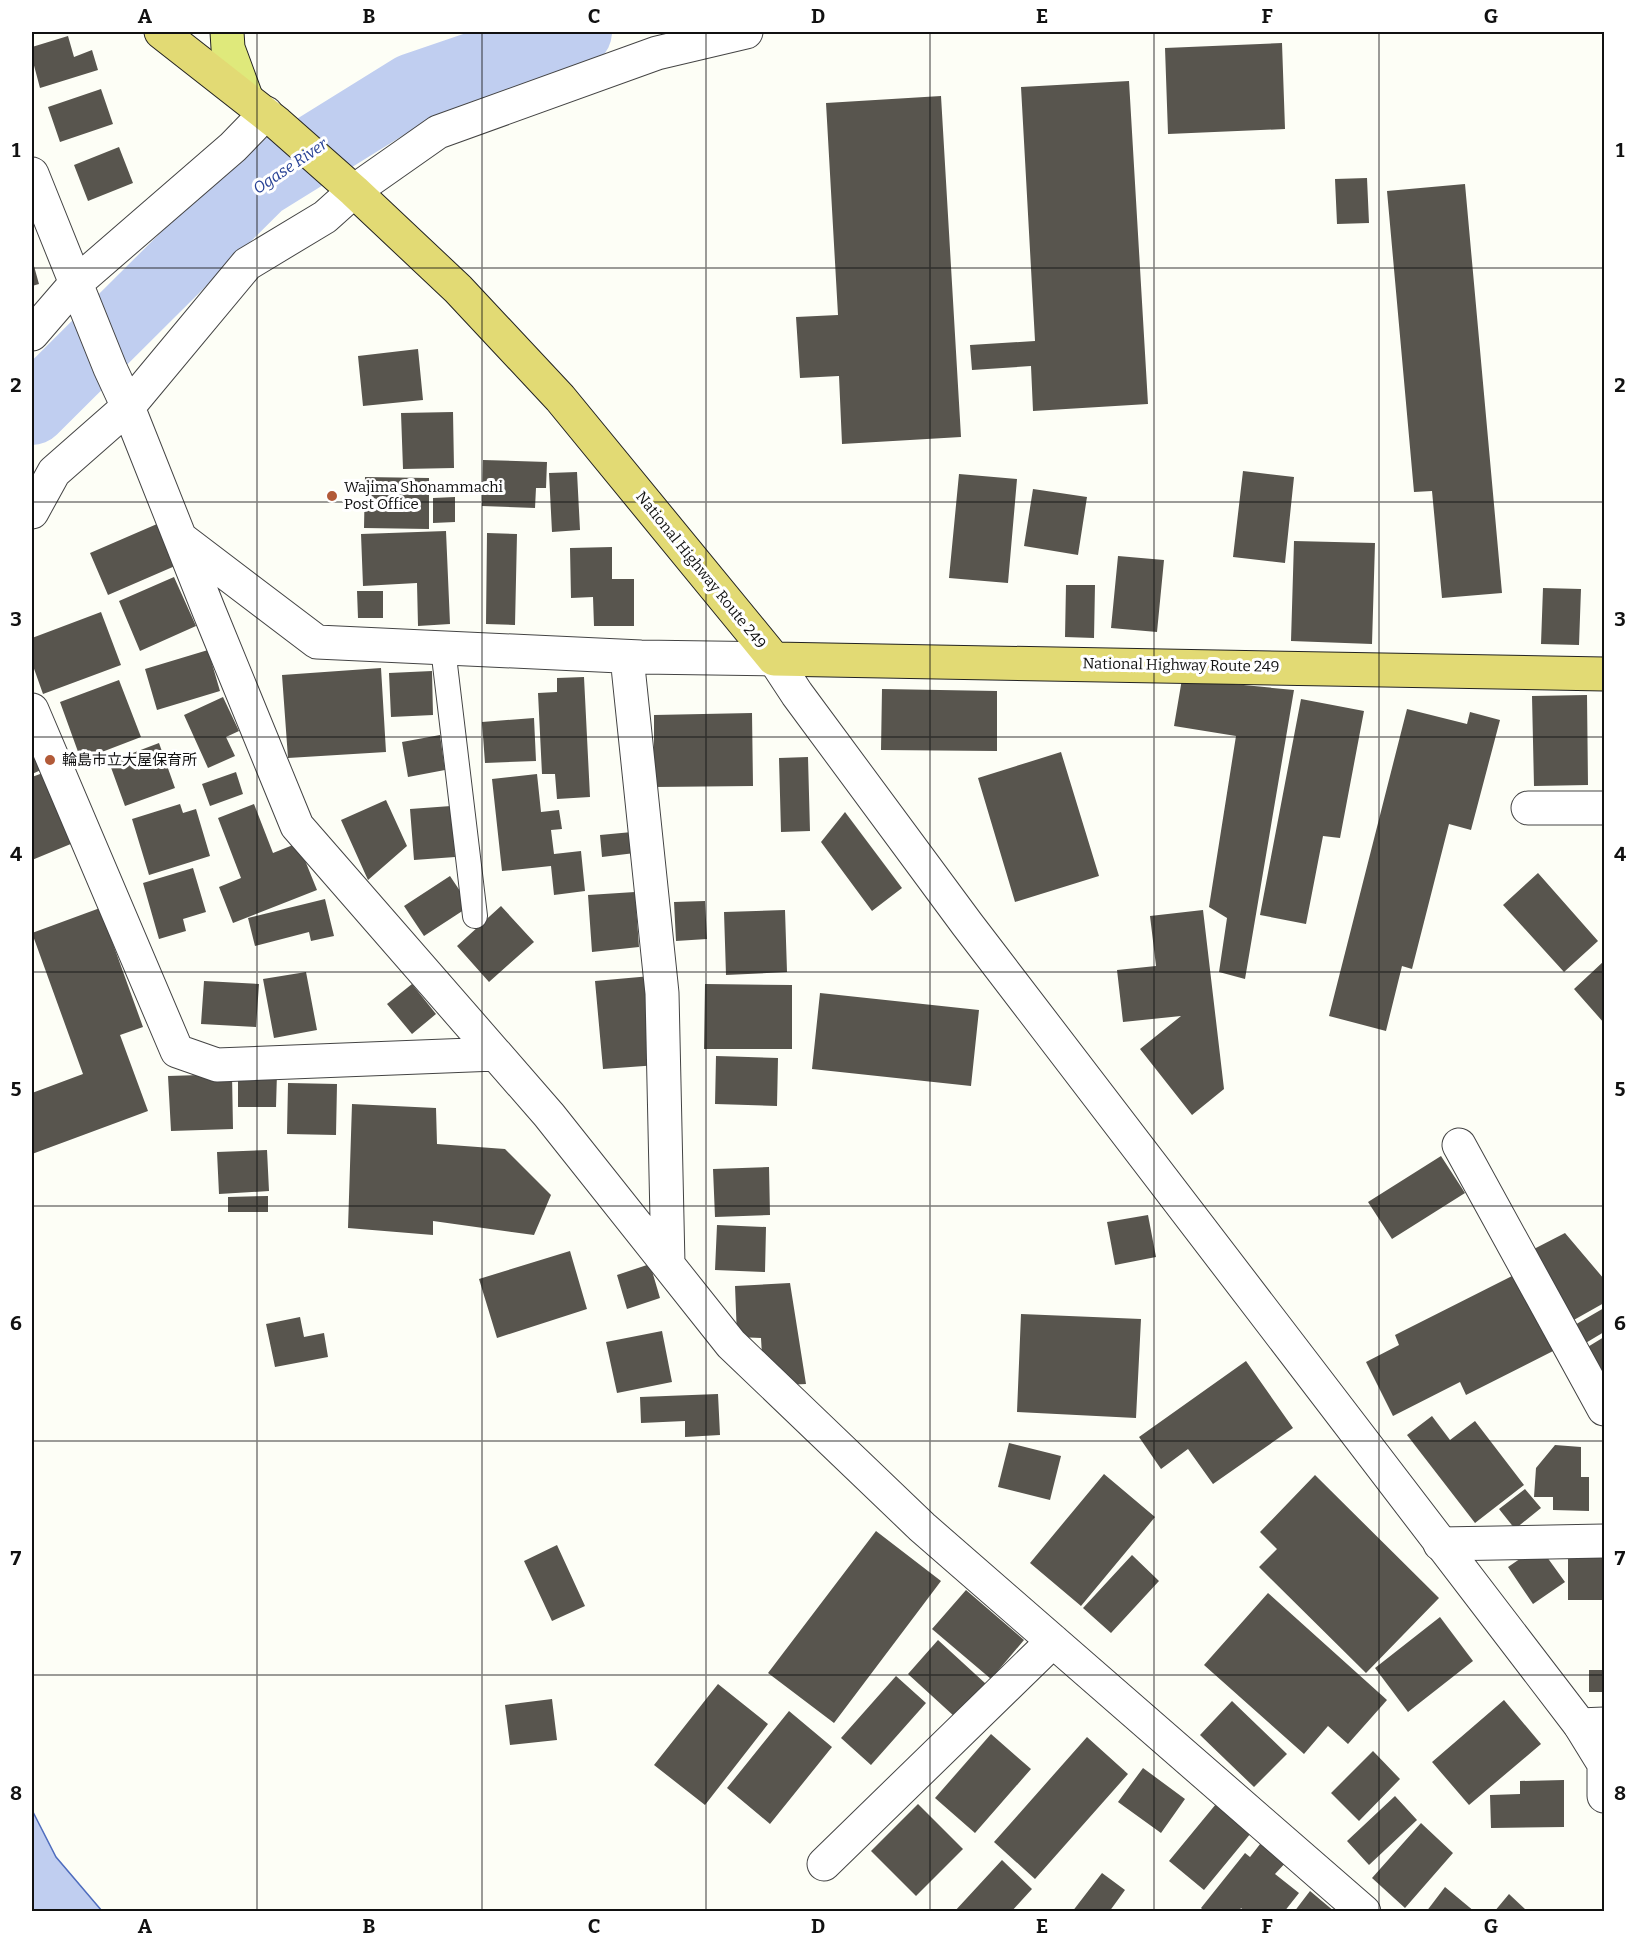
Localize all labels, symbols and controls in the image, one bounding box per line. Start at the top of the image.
text: A [138,4,153,28]
text: B [363,4,376,28]
text: C [588,4,600,28]
text: D [811,4,825,28]
text: E [1036,4,1048,28]
text: F [1261,4,1273,28]
text: G [1484,4,1498,28]
water label: Ogase River [249,133,332,198]
text: 1 [12,138,21,162]
text: 1 [1616,138,1625,162]
text: 2 [10,373,22,397]
text: 2 [1614,373,1626,397]
place label: Wajima Shonammachi Post Office [344,478,504,513]
street label: National Highway Route 249 [632,488,770,652]
marker: Wajima Shonammachi Post Office [325,489,339,503]
text: 3 [10,607,22,631]
text: 3 [1614,607,1626,631]
street label: National Highway Route 249 [1082,654,1280,676]
place label: 輪島市立大屋保育所 [62,751,197,769]
marker: 輪島市立大屋保育所 [43,753,57,767]
text: 4 [10,842,22,866]
text: 4 [1614,842,1626,866]
text: 5 [11,1077,22,1101]
text: 5 [1615,1077,1626,1101]
text: 6 [10,1311,22,1335]
text: 6 [1614,1311,1626,1335]
text: 7 [11,1546,22,1570]
text: 7 [1615,1546,1626,1570]
text: 8 [10,1781,22,1805]
text: 8 [1614,1781,1626,1805]
text: A [138,1914,153,1938]
text: B [363,1914,376,1938]
text: C [588,1914,600,1938]
text: D [811,1914,825,1938]
text: E [1036,1914,1048,1938]
text: F [1261,1914,1273,1938]
text: G [1484,1914,1498,1938]

